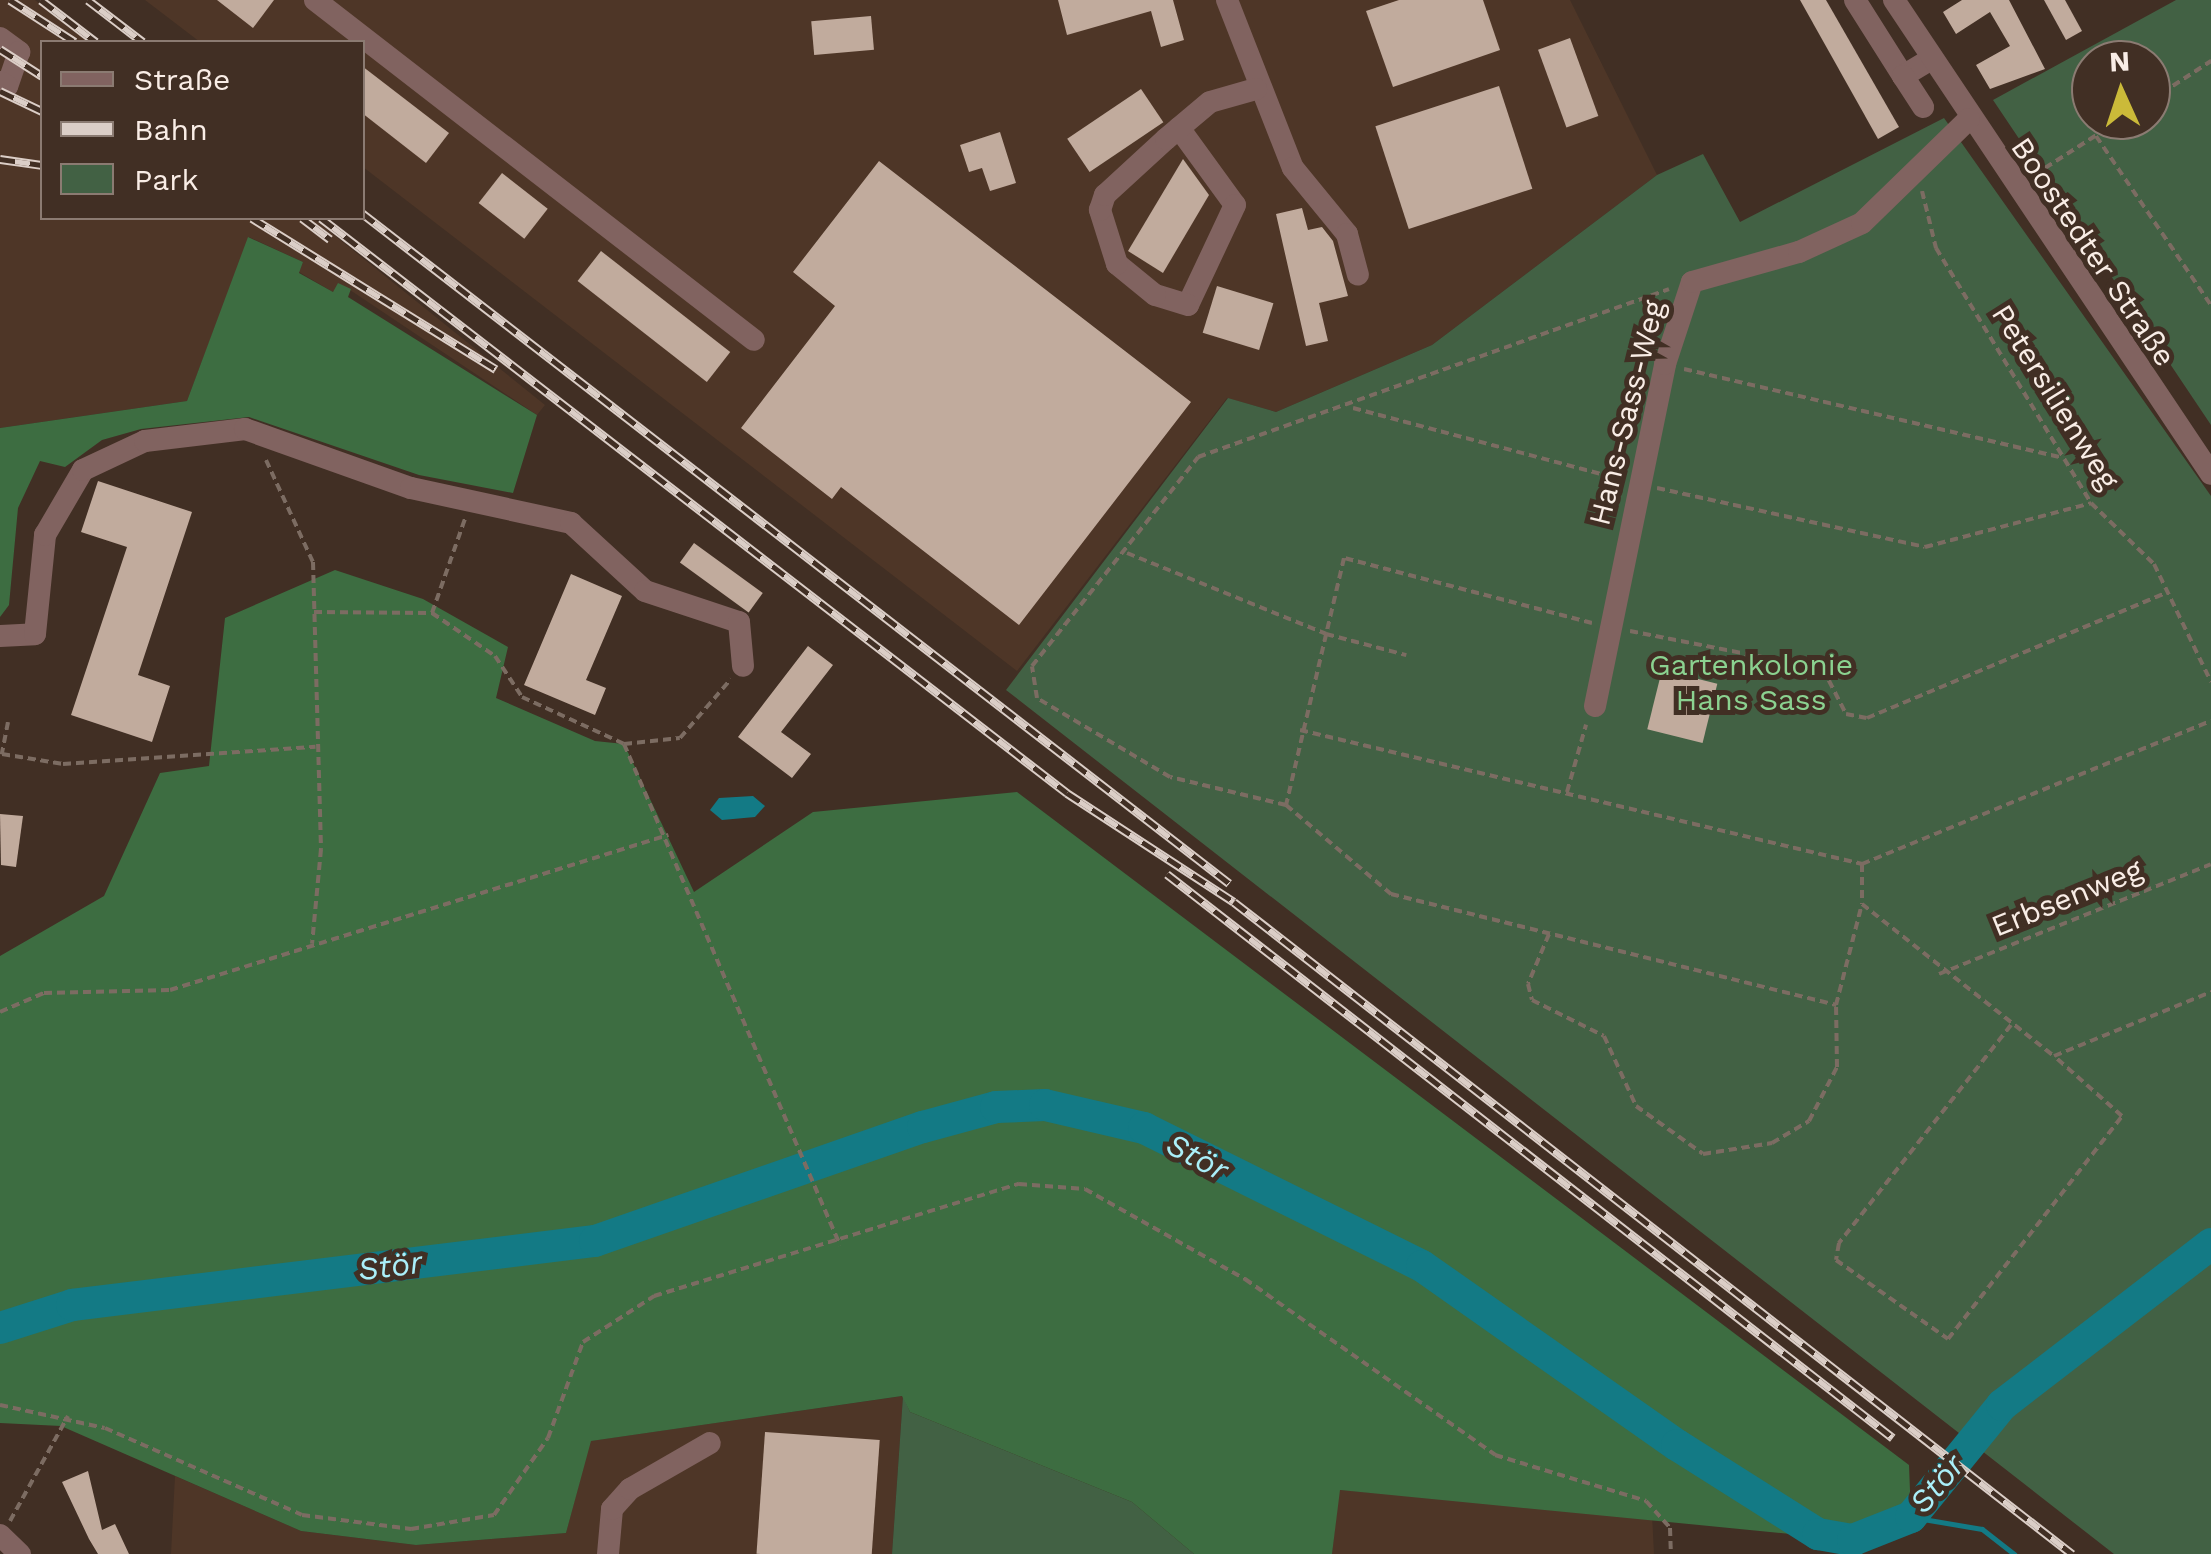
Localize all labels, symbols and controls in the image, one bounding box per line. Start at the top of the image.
legend [40,40,365,220]
north arrow [2071,40,2171,140]
text: N [2108,45,2131,79]
text: Straße [134,62,230,97]
text: Bahn [134,112,208,147]
street label: Boostedter Straße [2003,130,2183,374]
text: Park [134,162,199,197]
street label: Hans-Sass-Weg [1582,297,1672,529]
street label: Petersilienweg [1984,298,2126,496]
park label: Gartenkolonie Hans Sass [1649,647,1853,718]
street label: Erbsenweg [1986,851,2148,945]
water label: Stör [1159,1125,1235,1189]
water label: Stör [356,1243,424,1289]
water label: Stör [1901,1447,1973,1521]

